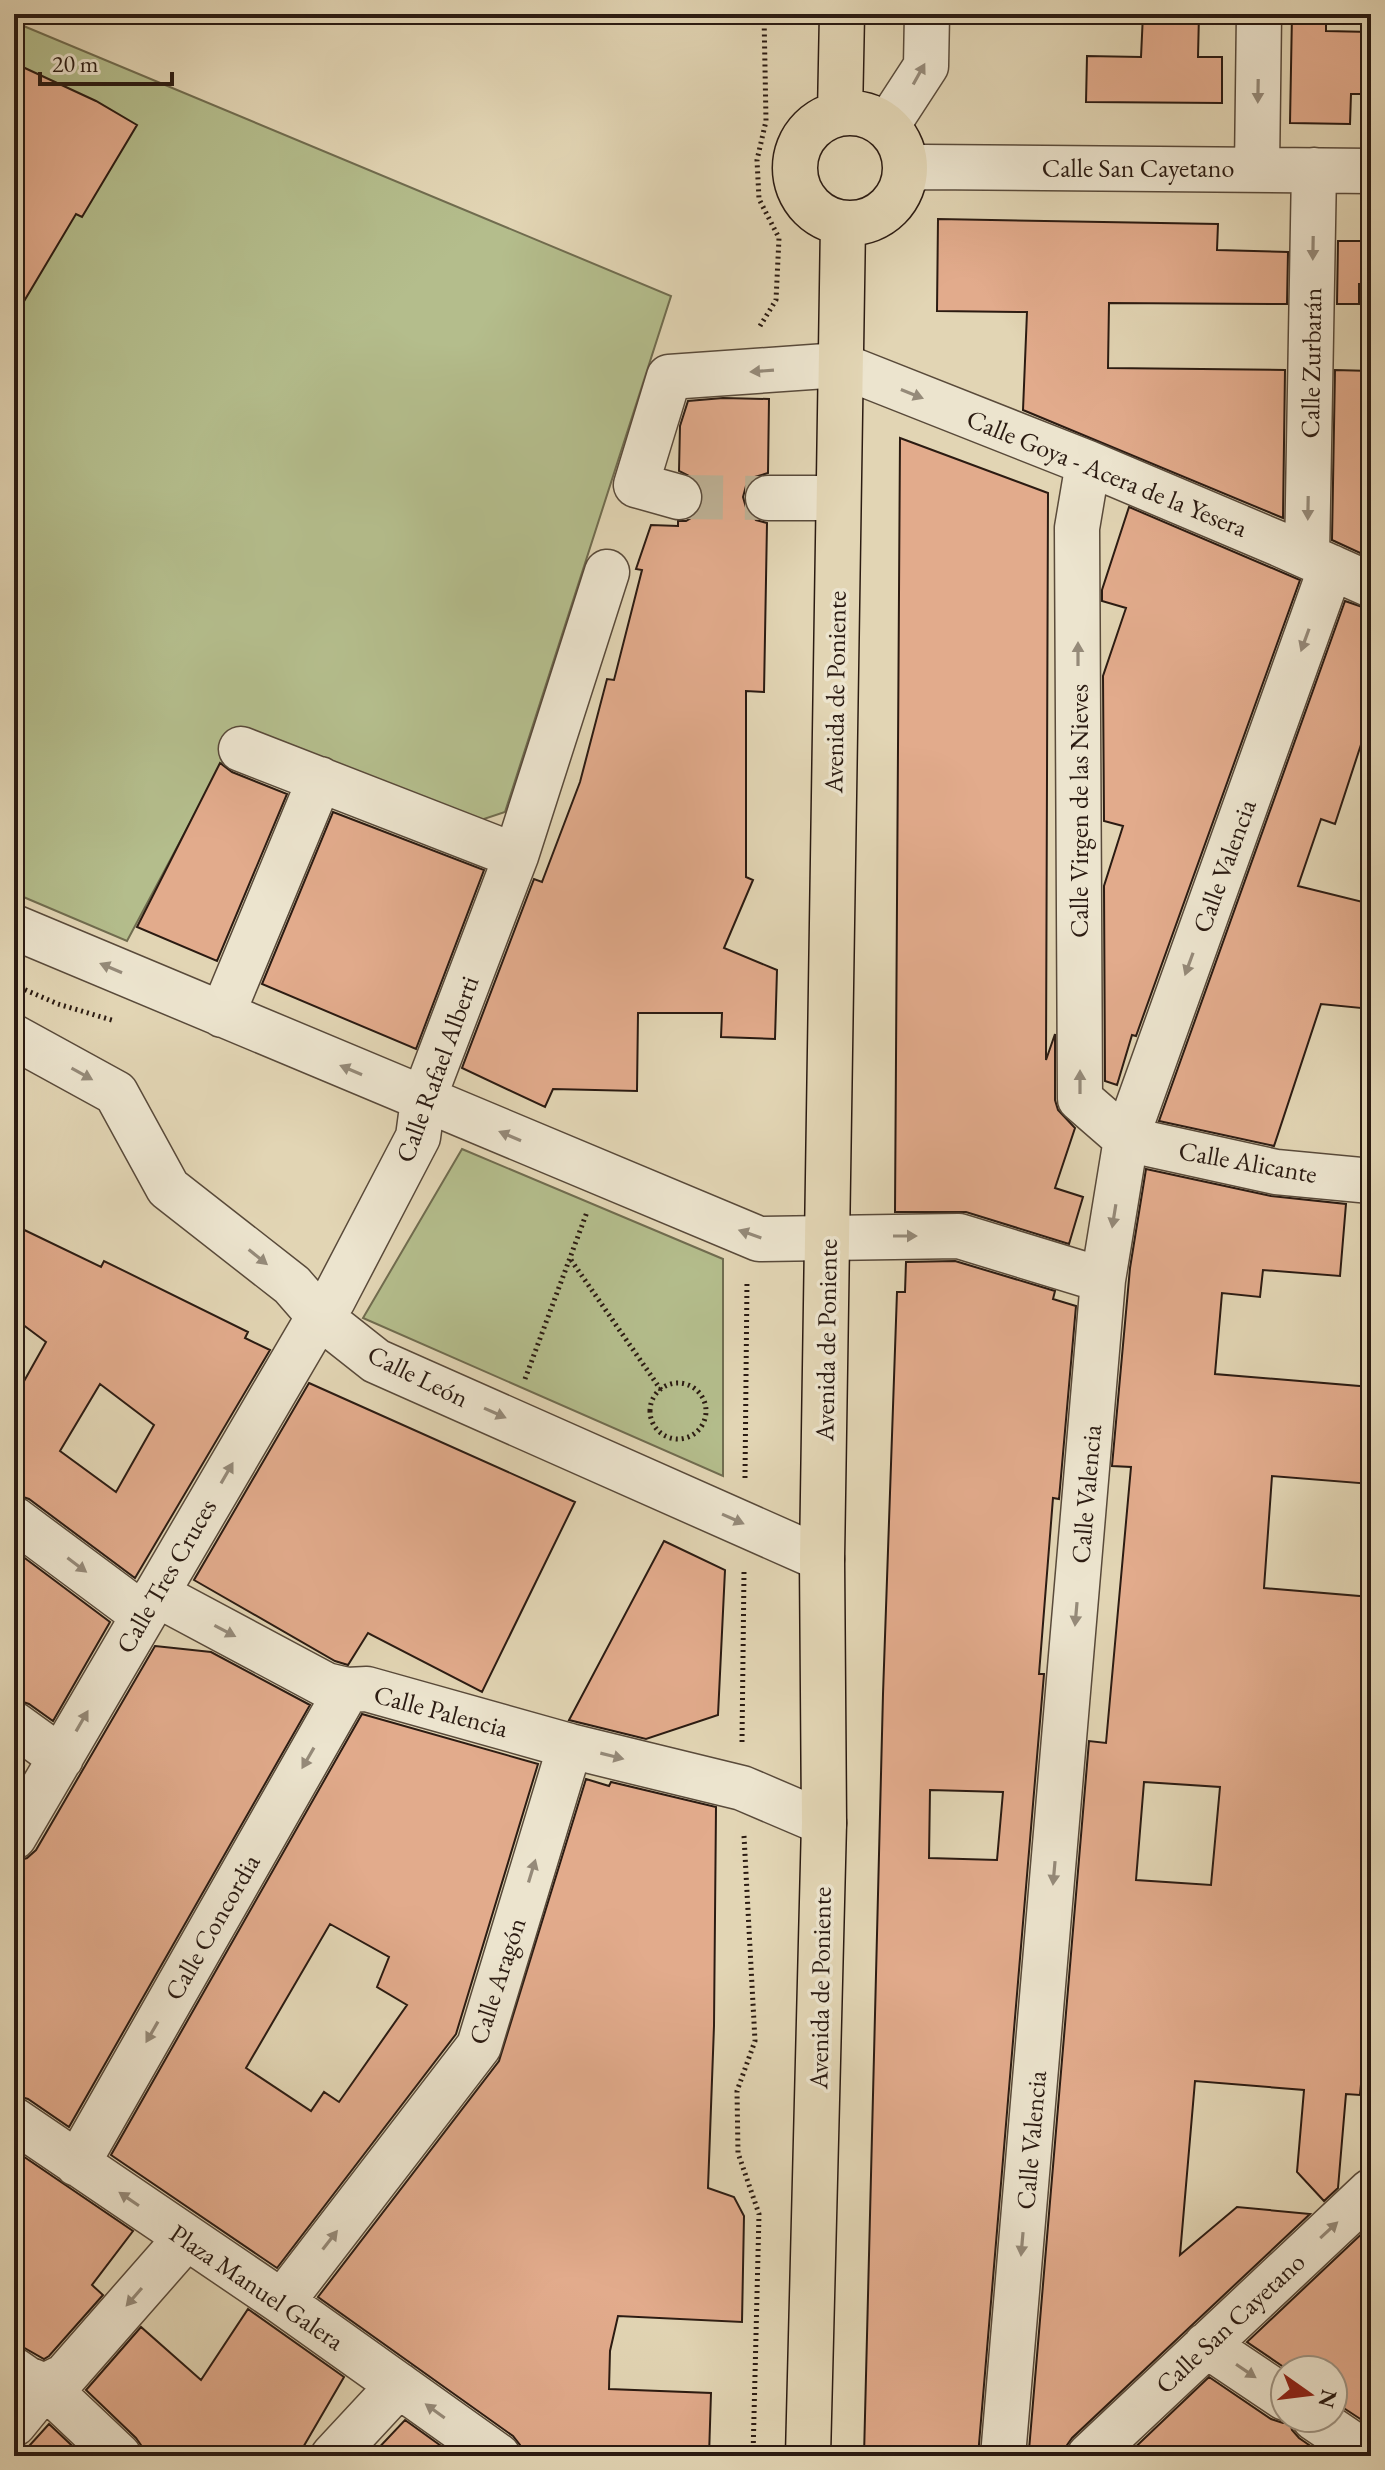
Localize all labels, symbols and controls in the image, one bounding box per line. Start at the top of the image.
scale bar [40,36,172,86]
text: 20 m [52,48,99,79]
one-way arrow [912,63,926,85]
one-way arrow [1251,79,1264,104]
street label: Calle San Cayetano [1042,151,1234,185]
one-way arrow [1306,236,1319,261]
street label: Calle Zurbarán [1293,287,1329,439]
one-way arrow [749,365,774,378]
one-way arrow [900,388,924,401]
street label: Calle Goya - Acera de la Yesera [962,401,1253,545]
one-way arrow [1302,496,1314,521]
street label: Avenida de Poniente [816,590,854,795]
one-way arrow [1298,629,1310,653]
one-way arrow [1072,641,1084,666]
street label: Calle Virgen de las Nieves [1062,684,1096,938]
street label: Calle Valencia [1184,794,1264,937]
one-way arrow [1182,952,1195,976]
one-way arrow [99,962,123,975]
street label: Calle Rafael Alberti [387,971,487,1167]
one-way arrow [339,1063,363,1076]
one-way arrow [71,1068,94,1081]
one-way arrow [1074,1069,1086,1094]
one-way arrow [498,1129,522,1142]
street label: Calle Alicante [1176,1133,1320,1191]
one-way arrow [1107,1204,1119,1229]
one-way arrow [738,1228,762,1240]
one-way arrow [893,1230,918,1242]
street label: Avenida de Poniente [807,1238,845,1443]
one-way arrow [247,1248,267,1265]
street label: Calle León [362,1337,474,1415]
one-way arrow [483,1407,507,1420]
street label: Calle Valencia [1063,1422,1109,1565]
one-way arrow [220,1462,234,1484]
street label: Calle Tres Cruces [108,1492,224,1660]
one-way arrow [721,1512,744,1526]
one-way arrow [66,1557,87,1573]
one-way arrow [1069,1602,1082,1627]
one-way arrow [213,1624,236,1638]
street label: Calle Palencia [370,1677,512,1745]
one-way arrow [75,1710,89,1733]
one-way arrow [302,1747,316,1769]
one-way arrow [600,1751,625,1763]
street label: Calle Concordia [156,1847,268,2006]
one-way arrow [526,1858,539,1882]
one-way arrow [1047,1861,1060,1886]
street label: Avenida de Poniente [801,1886,839,2091]
street label: Calle Aragón [460,1913,534,2049]
one-way arrow [145,2021,159,2043]
street label: Calle Valencia [1008,2068,1054,2211]
one-way arrow [118,2192,140,2207]
street label: Plaza Manuel Galera [163,2216,351,2358]
one-way arrow [1320,2222,1339,2240]
one-way arrow [321,2230,337,2250]
one-way arrow [1015,2232,1028,2257]
street label: Calle San Cayetano [1148,2245,1312,2401]
one-way arrow [126,2287,144,2306]
north arrow [1269,2354,1349,2434]
one-way arrow [1235,2364,1256,2379]
text: N [1312,2387,1344,2411]
one-way arrow [425,2403,445,2419]

